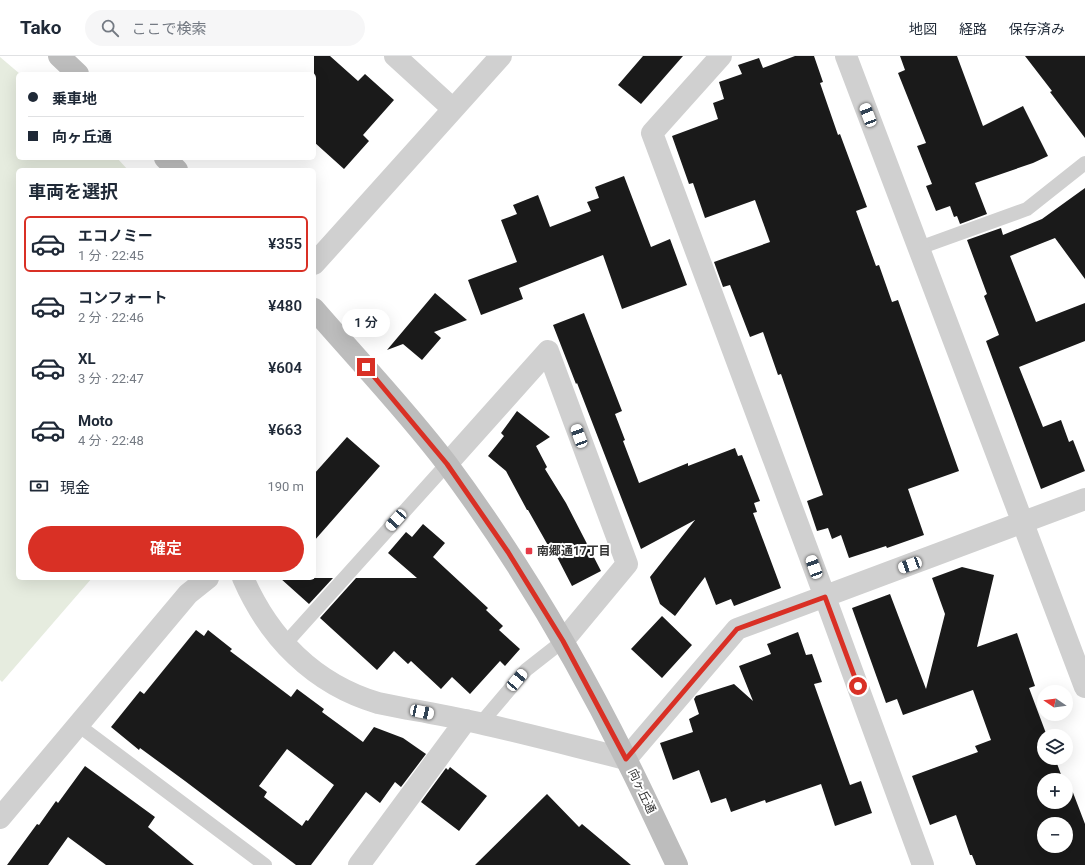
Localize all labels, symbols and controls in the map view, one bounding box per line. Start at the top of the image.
search box [85,10,365,46]
text: Tako [20,16,61,39]
icon: search [99,17,121,39]
text: ここで検索 [131,20,206,38]
text: 地図 [909,21,937,37]
text: 経路 [959,21,987,37]
text: 保存済み [1009,21,1065,37]
text: 乗車地 [52,90,97,108]
car [858,102,878,128]
text: 向ヶ丘通 [52,128,112,146]
text: 車両を選択 [28,181,118,202]
icon: car [30,226,66,262]
text: エコノミー [78,227,153,245]
text: ¥355 [268,235,302,253]
text: 1 分 · 22:45 [78,248,144,263]
icon: car [30,288,66,324]
text: コンフォート [78,289,168,307]
text: ¥480 [268,297,302,315]
callout: 1 分 [342,309,390,337]
text: 2 分 · 22:46 [78,310,144,325]
text: 1 分 [354,315,378,330]
icon: car [30,350,66,386]
text: XL [78,350,96,368]
route end [357,358,375,376]
text: ¥604 [268,359,302,377]
text: 3 分 · 22:47 [78,371,144,386]
icon: car [30,412,66,448]
text: Moto [78,412,113,430]
text: ¥663 [268,421,302,439]
car [569,423,589,449]
text: 4 分 · 22:48 [78,433,144,448]
icon: cash [28,475,50,497]
text: 現金 [60,479,90,497]
text: 190 m [267,479,304,494]
car [384,507,408,533]
button: 確定 [28,526,304,572]
place label: 南郷通17丁目 [537,544,611,558]
marker: 南郷通17丁目 [524,546,534,556]
car [804,554,824,580]
car [897,555,923,575]
car [505,667,529,693]
route start [849,677,867,695]
north arrow [1037,685,1073,721]
map controls [1037,685,1073,853]
car [409,704,435,720]
button: layers [1037,729,1073,765]
street label: 向ヶ丘通 [626,766,658,816]
button: + [1037,773,1073,809]
button: − [1037,817,1073,853]

